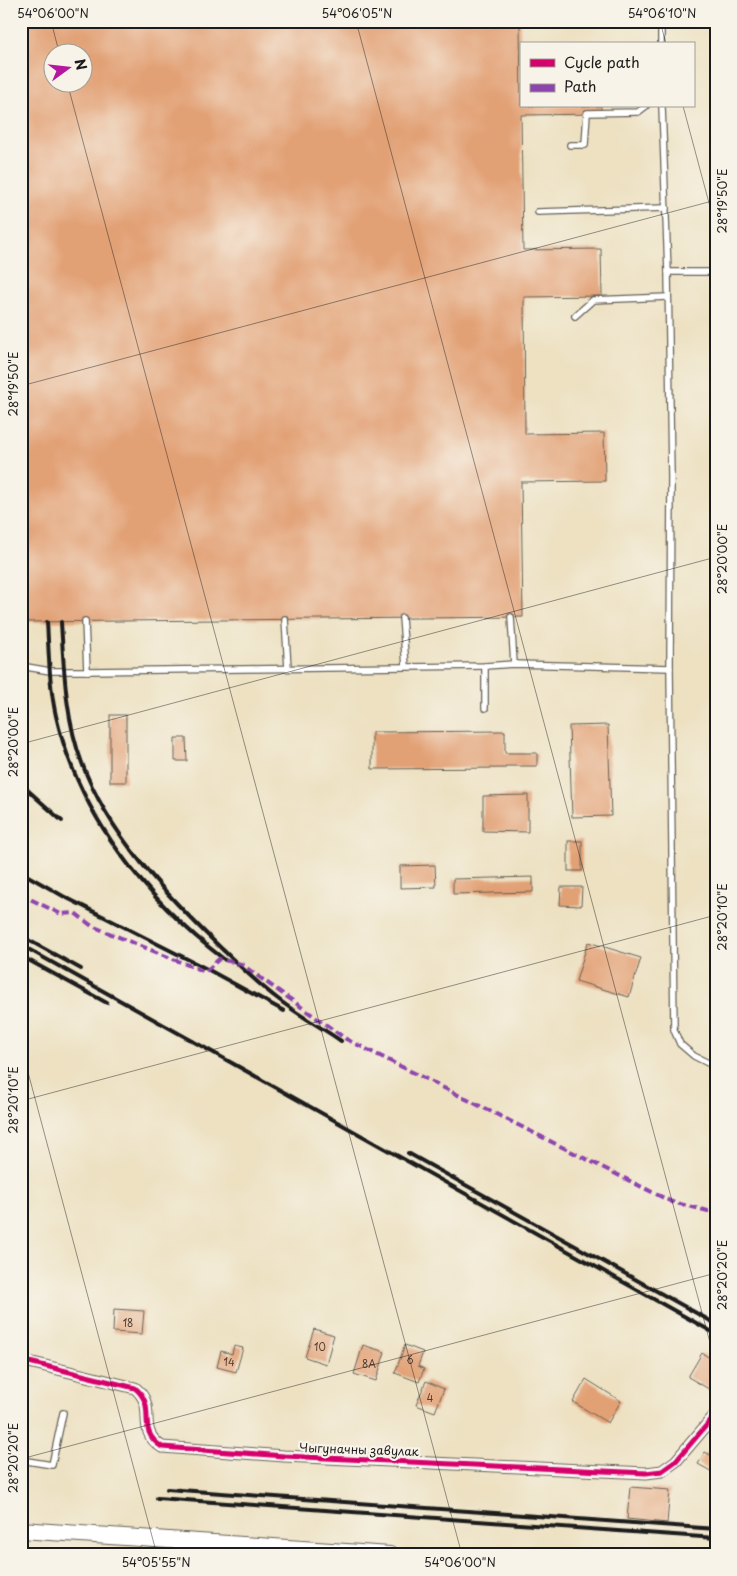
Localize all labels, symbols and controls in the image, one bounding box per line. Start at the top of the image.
text: 54°06'00"N [17,4,89,22]
text: 54°06'05"N [322,4,392,22]
text: 54°06'10"N [628,4,696,22]
north arrow [42,42,92,92]
legend [520,42,694,108]
text: Cycle path [564,50,640,73]
text: N [69,56,93,73]
text: Path [564,74,596,97]
text: 28°19'50"E [713,169,731,233]
text: 28°19'50"E [4,352,22,416]
text: 28°20'00"E [713,524,731,594]
text: 28°20'00"E [4,707,22,777]
text: 28°20'10"E [713,883,731,951]
text: 28°20'10"E [4,1066,22,1134]
text: 28°20'20"E [713,1240,731,1310]
house number: 18 [123,1315,133,1330]
house number: 10 [314,1339,326,1354]
house number: 6 [406,1352,414,1367]
house number: 14 [223,1354,235,1369]
house number: 8А [362,1356,376,1371]
house number: 4 [427,1390,434,1405]
text: 28°20'20"E [4,1423,22,1493]
street label: Чыгуначны завулак [299,1438,420,1460]
text: 54°05'55"N [121,1553,191,1571]
text: 54°06'00"N [424,1553,496,1571]

